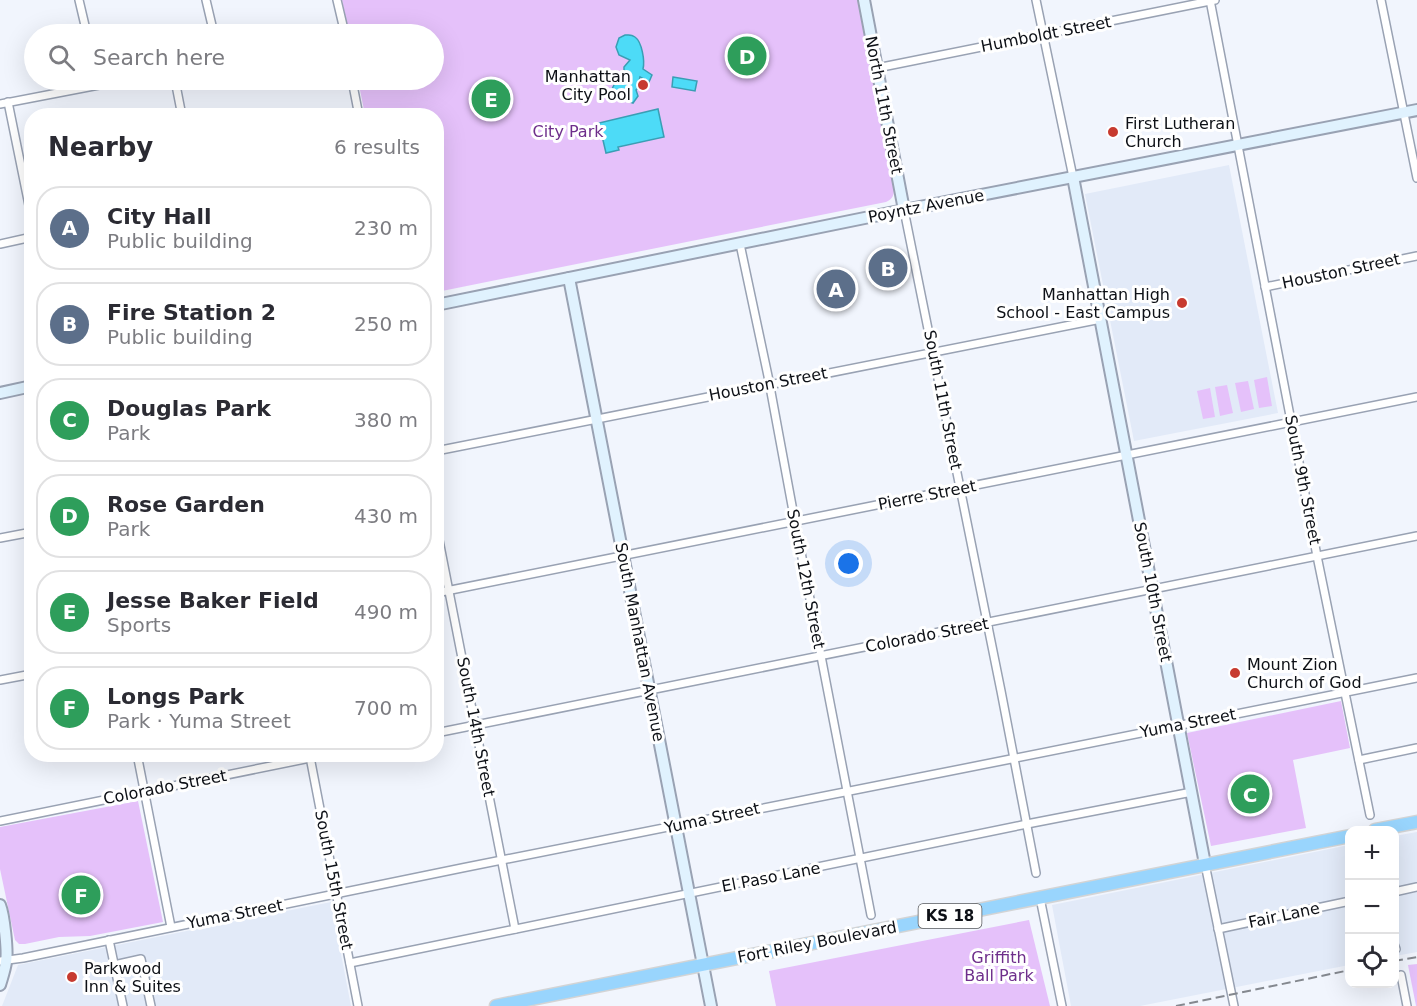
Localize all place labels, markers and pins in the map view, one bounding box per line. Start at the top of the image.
pin: D [728,34,766,78]
place label: Manhattan City Pool [545,67,631,104]
pin: E [472,76,510,122]
marker: Manhattan City Pool [636,78,650,92]
place label: First Lutheran Church [1125,114,1235,151]
marker: First Lutheran Church [1106,125,1120,139]
pin: B [868,246,908,290]
pin: A [816,266,856,312]
place label: Manhattan High School - East Campus [996,285,1170,322]
marker: Manhattan High School - East Campus [1175,296,1189,310]
place label: Mount Zion Church of God [1247,655,1362,692]
marker: Mount Zion Church of God [1228,666,1242,680]
pin: C [1230,772,1270,816]
pin: F [62,872,100,918]
place label: Parkwood Inn & Suites [84,959,181,996]
marker: Parkwood Inn & Suites [65,970,79,984]

